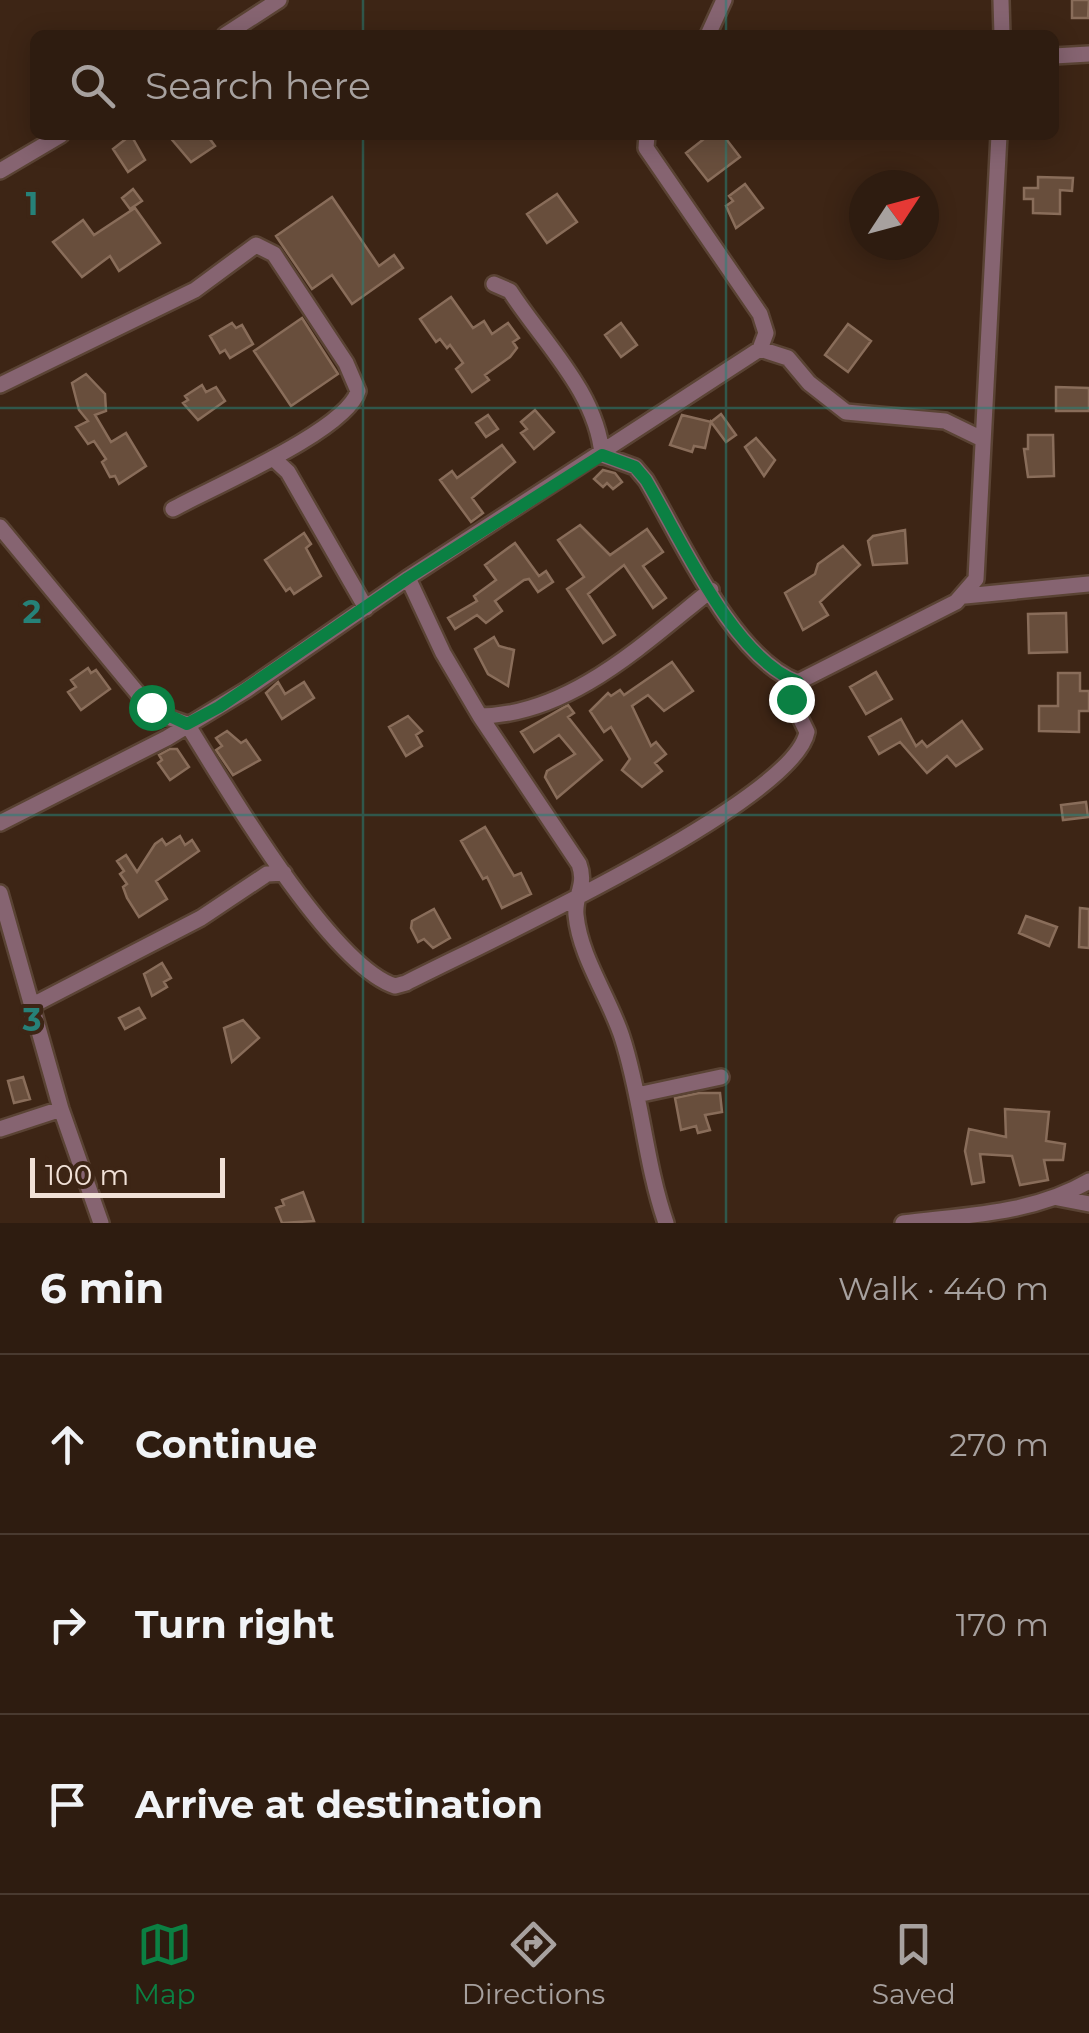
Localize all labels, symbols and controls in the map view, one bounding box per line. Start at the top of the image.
search box [30,30,1059,140]
icon: search [65,58,120,113]
text: Search here [145,62,371,109]
north arrow [849,170,939,260]
text: 1 [26,184,38,223]
text: 2 [23,592,41,631]
route end [769,677,815,723]
route start [129,685,175,731]
text: 3 [22,1000,41,1039]
scale bar [30,1153,225,1198]
text: 100 m [45,1158,129,1192]
text: 6 min [40,1262,164,1314]
text: Walk · 440 m [838,1269,1049,1308]
icon: ahead [40,1417,95,1472]
text: Continue [135,1421,317,1468]
text: 270 m [949,1425,1049,1464]
icon: right [40,1597,95,1652]
text: Turn right [135,1601,334,1648]
text: 170 m [956,1605,1049,1644]
icon: arrive [40,1777,95,1832]
text: Arrive at destination [135,1781,543,1828]
tab: Map [133,1917,195,2011]
tab: Directions [462,1917,605,2011]
tab: Saved [872,1917,956,2011]

